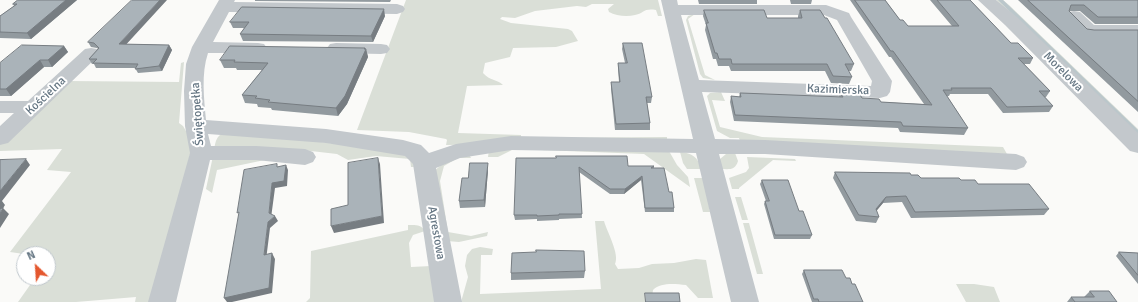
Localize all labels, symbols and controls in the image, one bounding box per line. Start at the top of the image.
street label: Morelowa [1040,49,1086,95]
street label: Kościelna [23,74,69,118]
street label: Świętopełka [189,82,207,146]
street label: Kazimierska [807,82,869,98]
street label: Agrestowa [424,205,448,261]
north arrow [16,246,56,286]
text: N [25,248,37,263]

